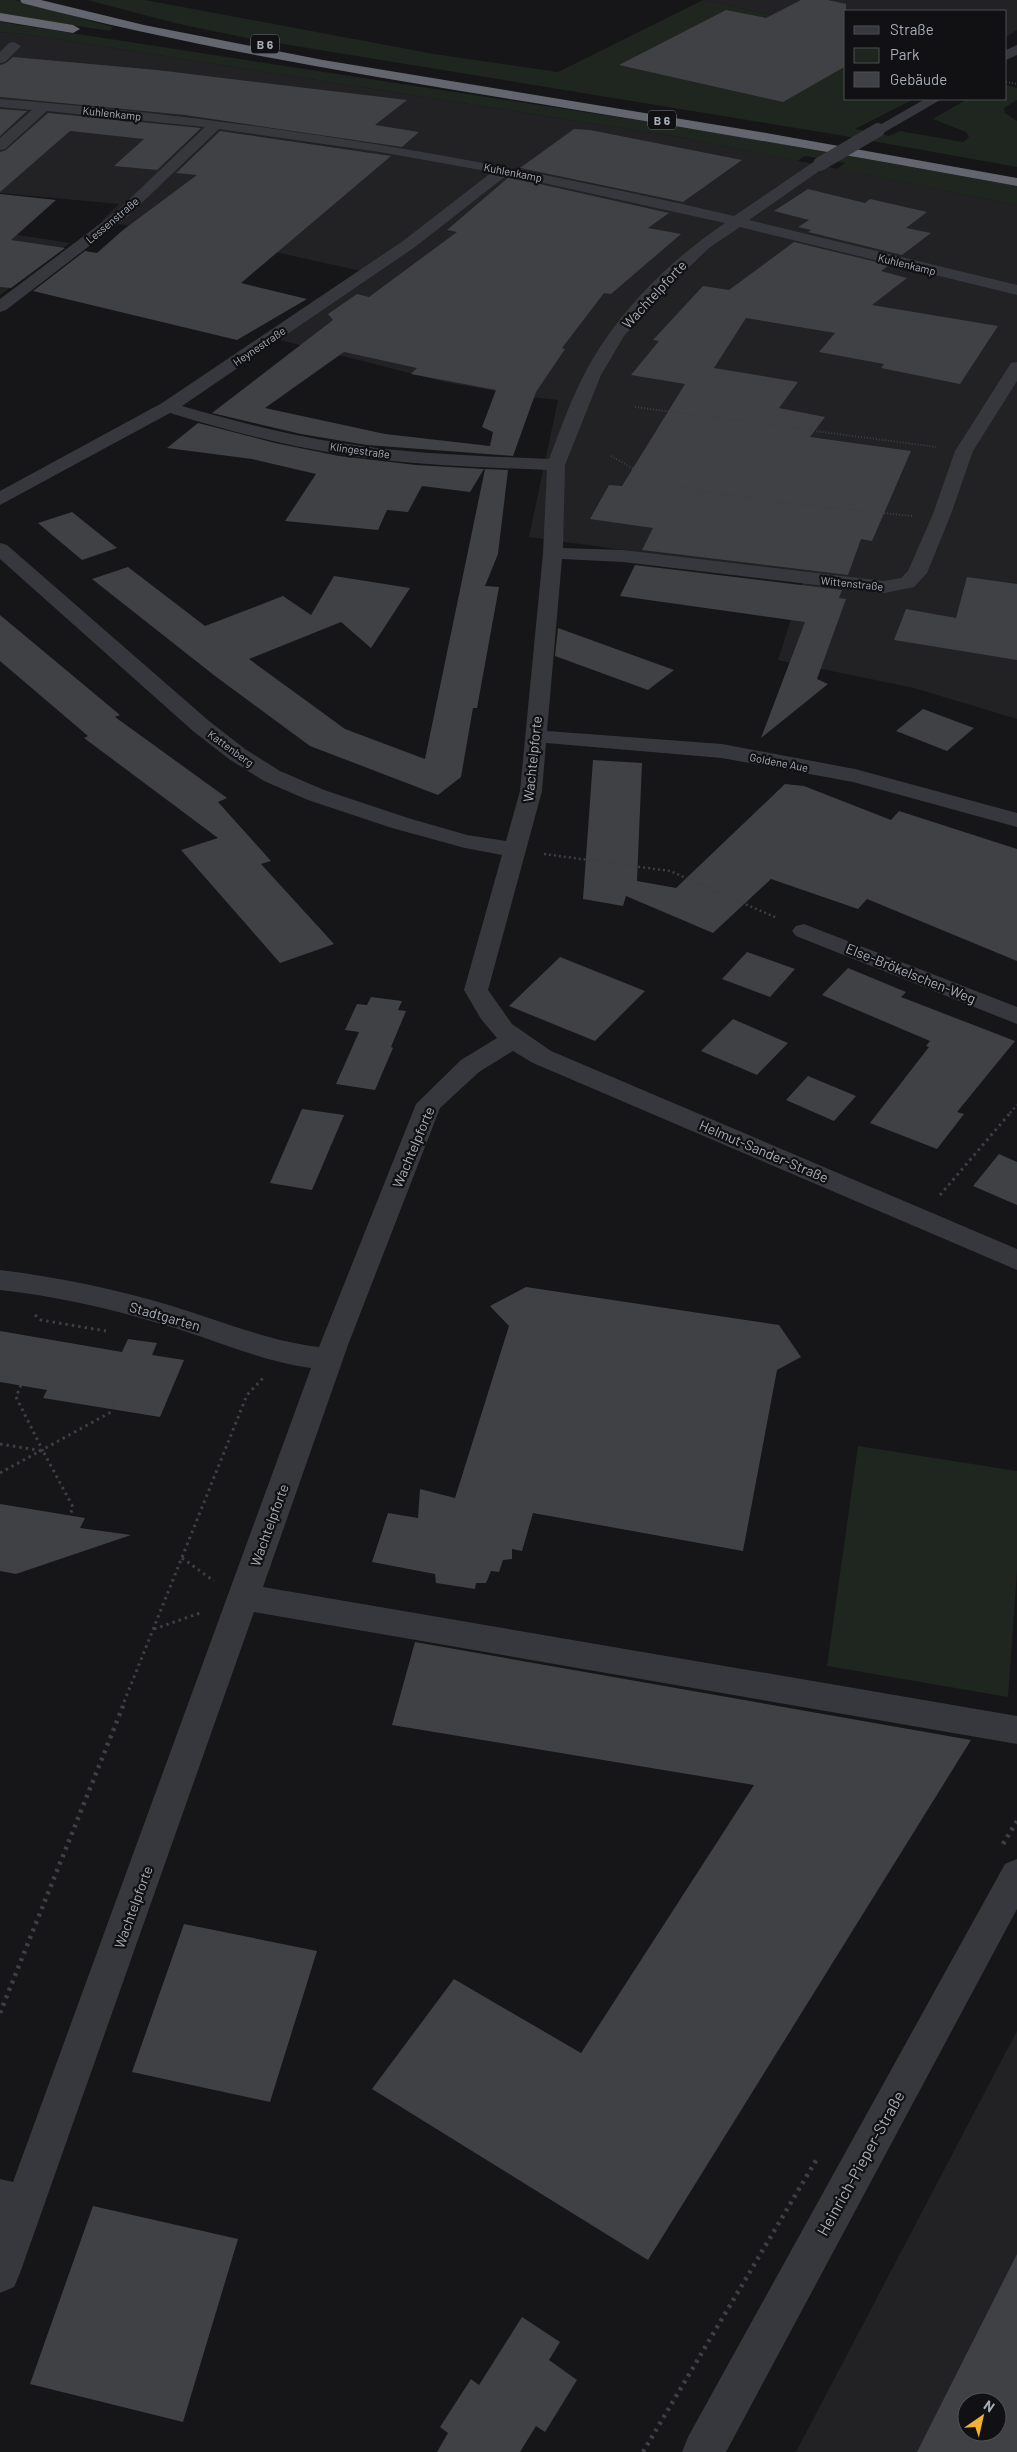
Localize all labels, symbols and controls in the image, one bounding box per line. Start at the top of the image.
legend [844,10,1007,100]
text: Straße [890,20,934,38]
road number: B 6 [251,34,279,54]
text: Park [890,45,920,63]
text: Gebäude [890,70,947,88]
street label: Kuhlenkamp [82,103,142,123]
road number: B 6 [648,110,676,130]
street label: Kuhlenkamp [483,160,543,184]
street label: Lessenstraße [83,194,141,246]
street label: Kuhlenkamp [877,251,937,277]
street label: Wachtelpforte [618,257,690,331]
street label: Heynestraße [230,324,288,368]
street label: Klingestraße [329,439,391,461]
street label: Wittenstraße [820,573,884,593]
street label: Wachtelpforte [519,715,545,803]
street label: Kattenberg [206,727,257,769]
street label: Goldene Aue [749,750,810,774]
street label: Else-Brökelschen-Weg [844,939,978,1007]
street label: Wachtelpforte [388,1104,438,1190]
street label: Helmut-Sander-Straße [697,1116,831,1186]
street label: Stadtgarten [128,1298,202,1334]
street label: Wachtelpforte [246,1481,292,1569]
street label: Wachtelpforte [110,1863,156,1951]
street label: Heinrich-Pieper-Straße [812,2087,908,2239]
north arrow [957,2392,1007,2442]
text: N [981,2396,998,2415]

